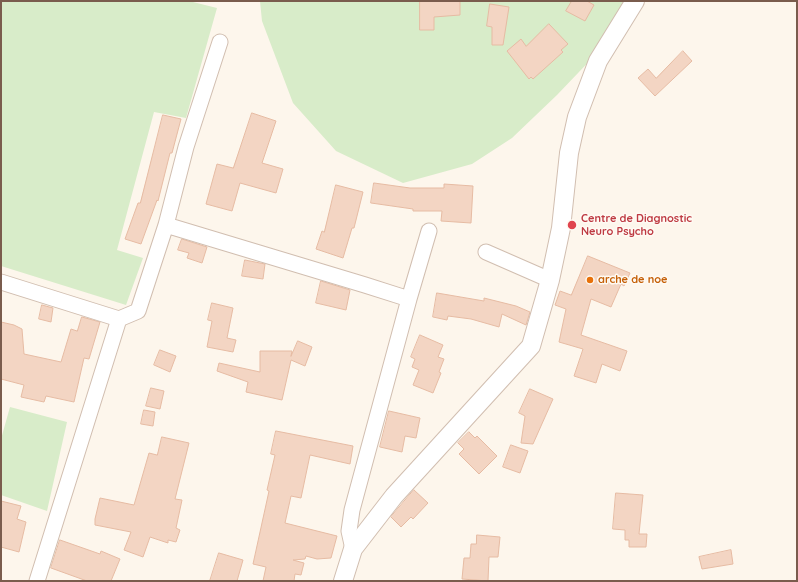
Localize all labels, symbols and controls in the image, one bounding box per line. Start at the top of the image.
place label: Centre de Diagnostic Neuro Psycho [581,212,692,238]
marker: Centre de Diagnostic Neuro Psycho [566,219,578,231]
place label: arche de noe [598,273,668,287]
marker: arche de noe [585,275,595,285]

